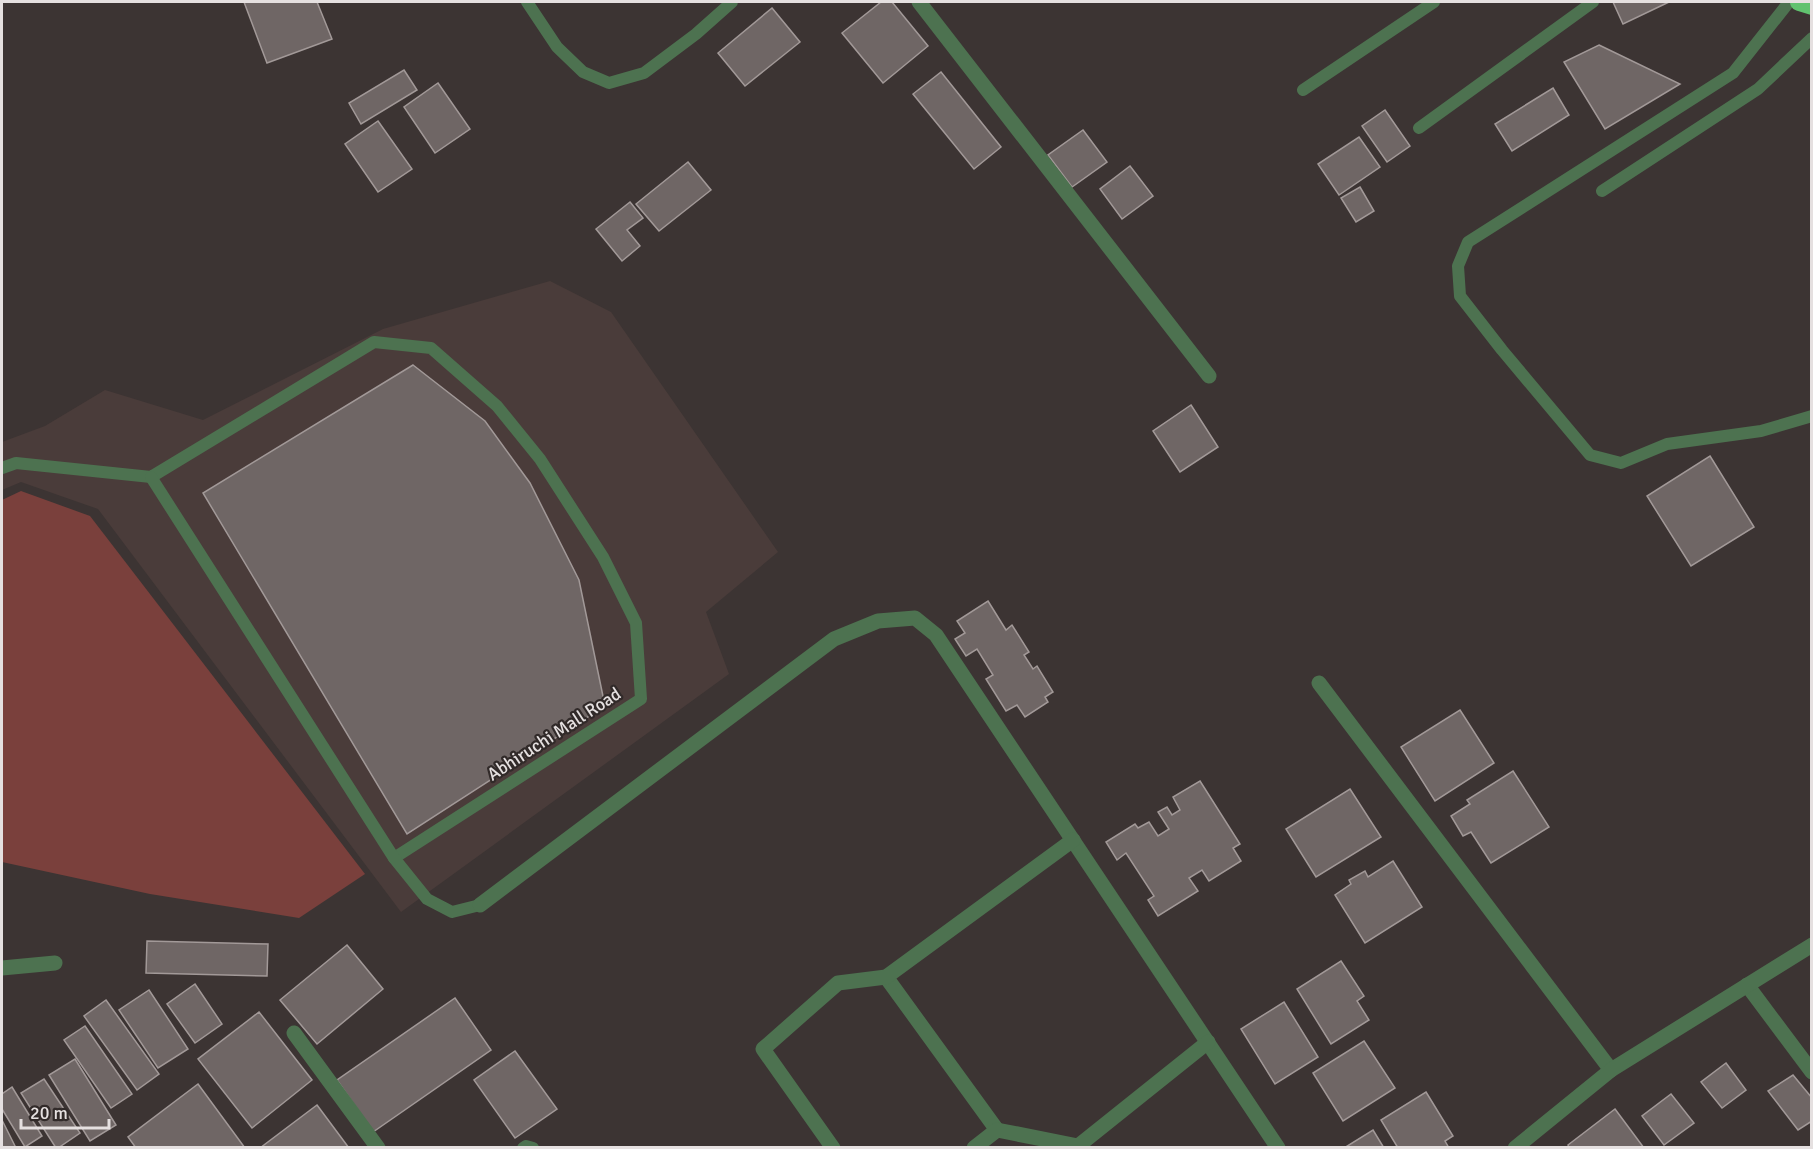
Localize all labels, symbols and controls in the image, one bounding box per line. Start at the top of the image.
street label: Abhiruchi Mall Road [483,682,625,786]
scale bar [21,1092,110,1130]
text: 20 m [30,1102,68,1124]

